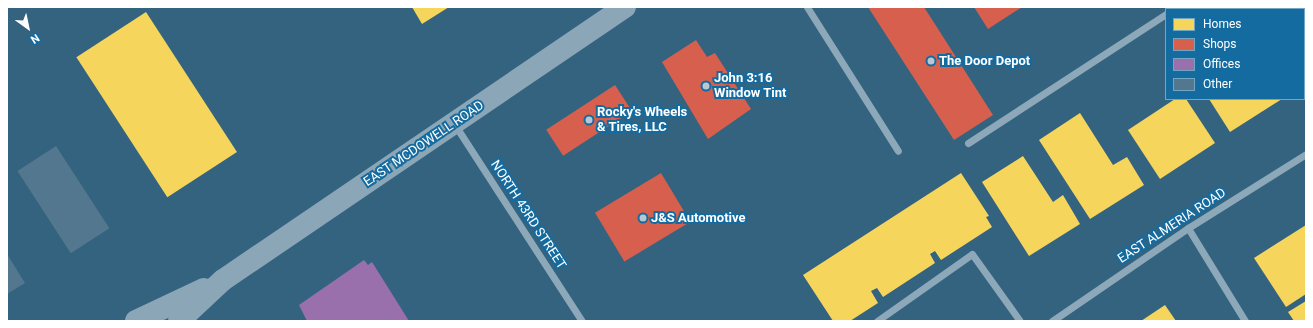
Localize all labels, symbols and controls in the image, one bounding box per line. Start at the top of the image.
north arrow [8,8,48,48]
legend [1165,8,1305,100]
text: Homes [1203,17,1241,31]
text: N [28,31,42,46]
text: Shops [1203,37,1237,51]
place label: The Door Depot [939,53,1030,69]
marker: The Door Depot [926,56,936,66]
text: Offices [1203,57,1240,71]
place label: John 3:16 Window Tint [714,71,787,102]
text: Other [1203,77,1232,91]
marker: John 3:16 Window Tint [701,81,711,91]
street label: EAST MCDOWELL ROAD [361,98,487,190]
place label: Rocky's Wheels & Tires, LLC [597,105,687,136]
marker: Rocky's Wheels & Tires, LLC [584,115,594,125]
street label: NORTH 43RD STREET [487,158,569,272]
street label: EAST ALMERIA ROAD [1115,185,1229,267]
place label: J&S Automotive [651,210,746,226]
marker: J&S Automotive [638,213,648,223]

